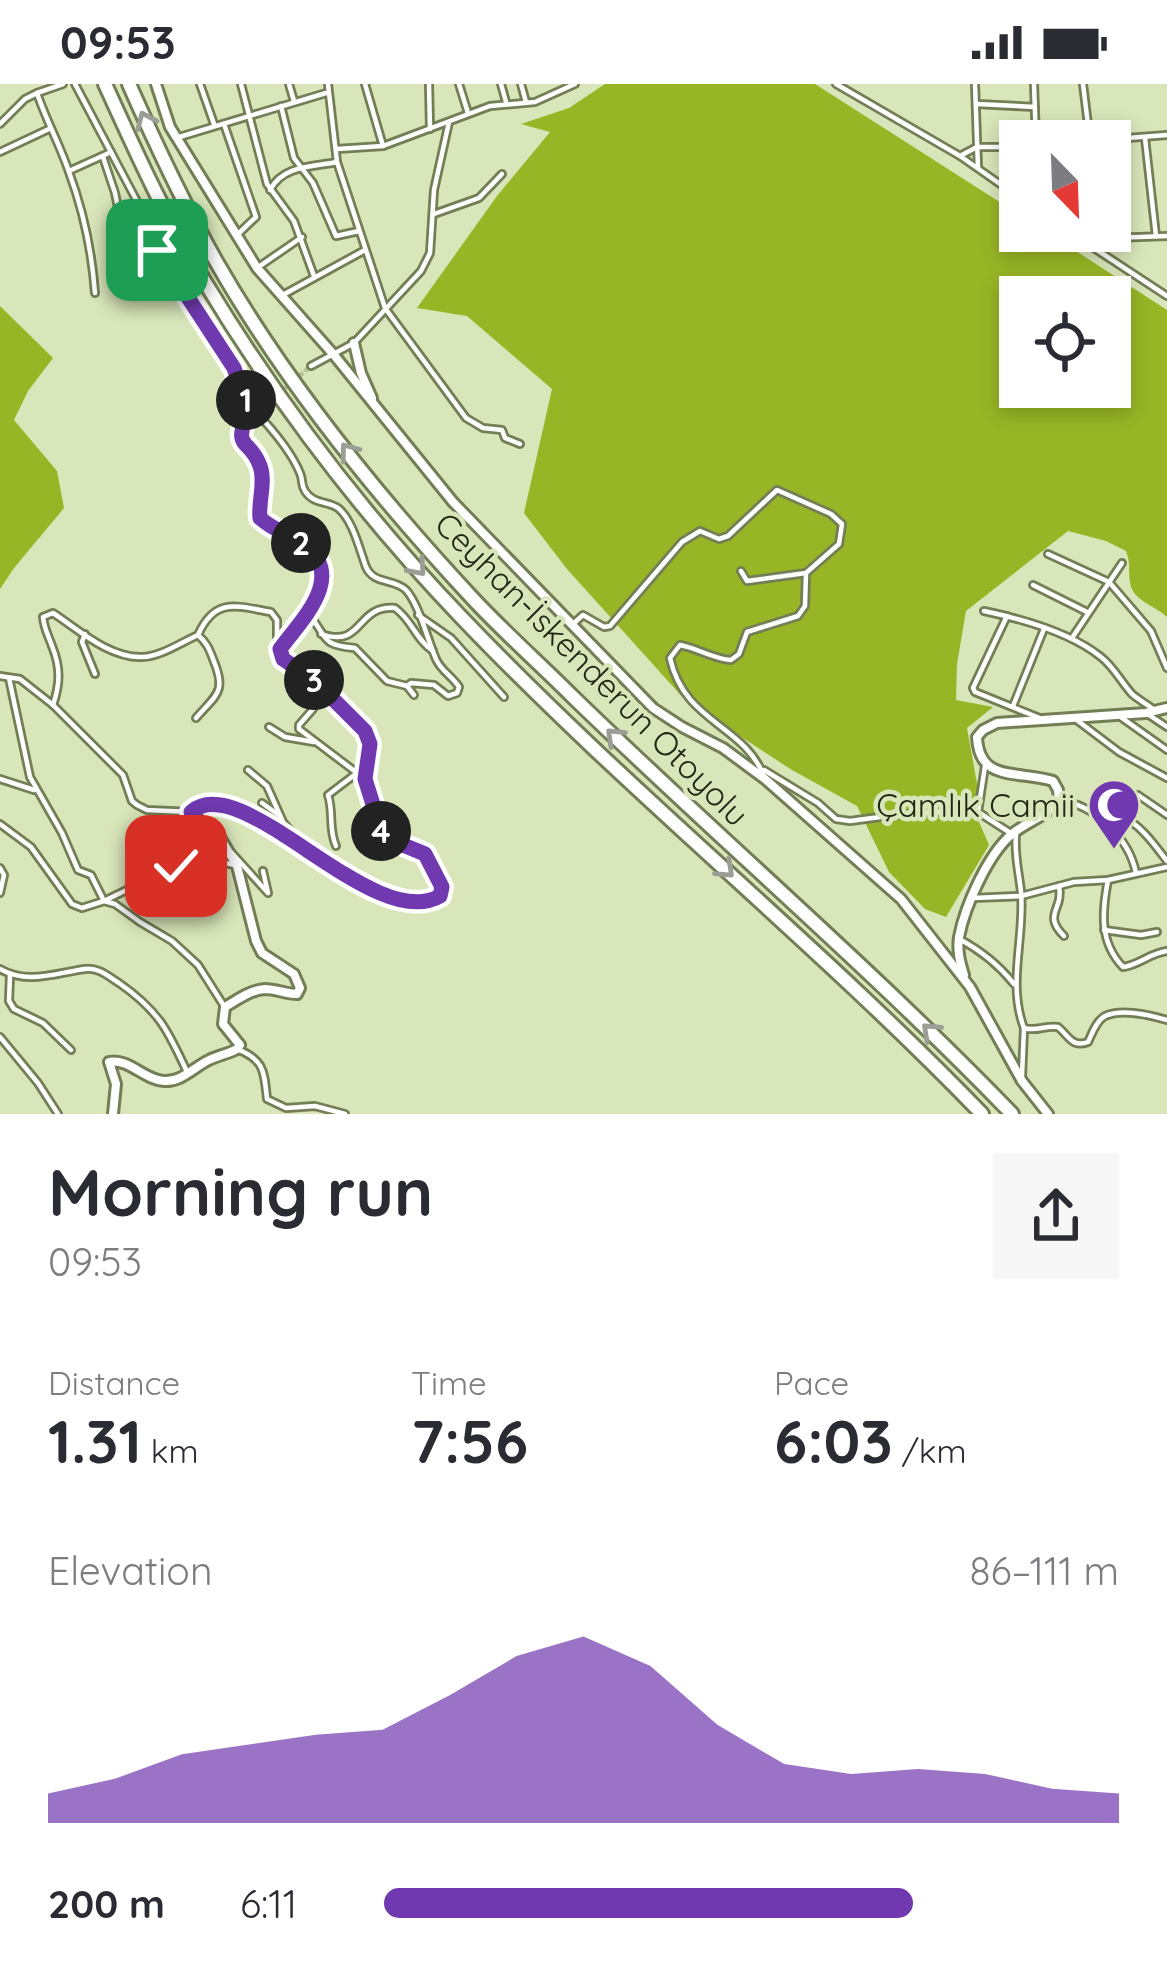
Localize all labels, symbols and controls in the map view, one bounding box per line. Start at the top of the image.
text: 09:53 [60,14,176,70]
one-way arrow [135,111,159,132]
north arrow [999,120,1131,252]
map controls [999,120,1131,408]
pin [106,199,208,301]
icon: arrive [124,217,190,283]
button: locate [999,276,1131,408]
pin: 1 [216,370,276,430]
text: 1 [240,379,252,420]
one-way arrow [341,443,362,465]
street label: Ceyhan-İskenderun Otoyolu [427,503,758,834]
pin: 2 [271,513,331,573]
text: 2 [292,522,310,563]
one-way arrow [404,554,425,576]
pin: 3 [284,650,344,710]
text: 3 [305,659,323,700]
one-way arrow [606,729,627,751]
mosque icon: Çamlık Camii [1086,777,1142,851]
place label: Çamlık Camii [876,784,1075,825]
pin: 4 [351,801,411,861]
text: 4 [371,810,391,851]
pin [125,815,227,917]
icon: check [143,833,209,899]
one-way arrow [713,856,734,877]
one-way arrow [922,1023,943,1045]
text: Morning run [48,1150,433,1233]
button: share [993,1153,1119,1279]
text: 09:53 [48,1237,142,1286]
text: Distance [48,1362,180,1403]
text: Time [411,1362,487,1403]
text: Pace [774,1362,849,1403]
text: 1.31 [48,1403,142,1478]
text: 7:56 [411,1403,528,1478]
text: 6:03 [774,1403,893,1478]
text: km [142,1430,199,1471]
text: /km [893,1430,967,1471]
text: Elevation [48,1546,212,1595]
text: 86–111 m [969,1546,1119,1595]
text: 200 m [48,1879,165,1928]
text: 6:11 [240,1879,297,1928]

